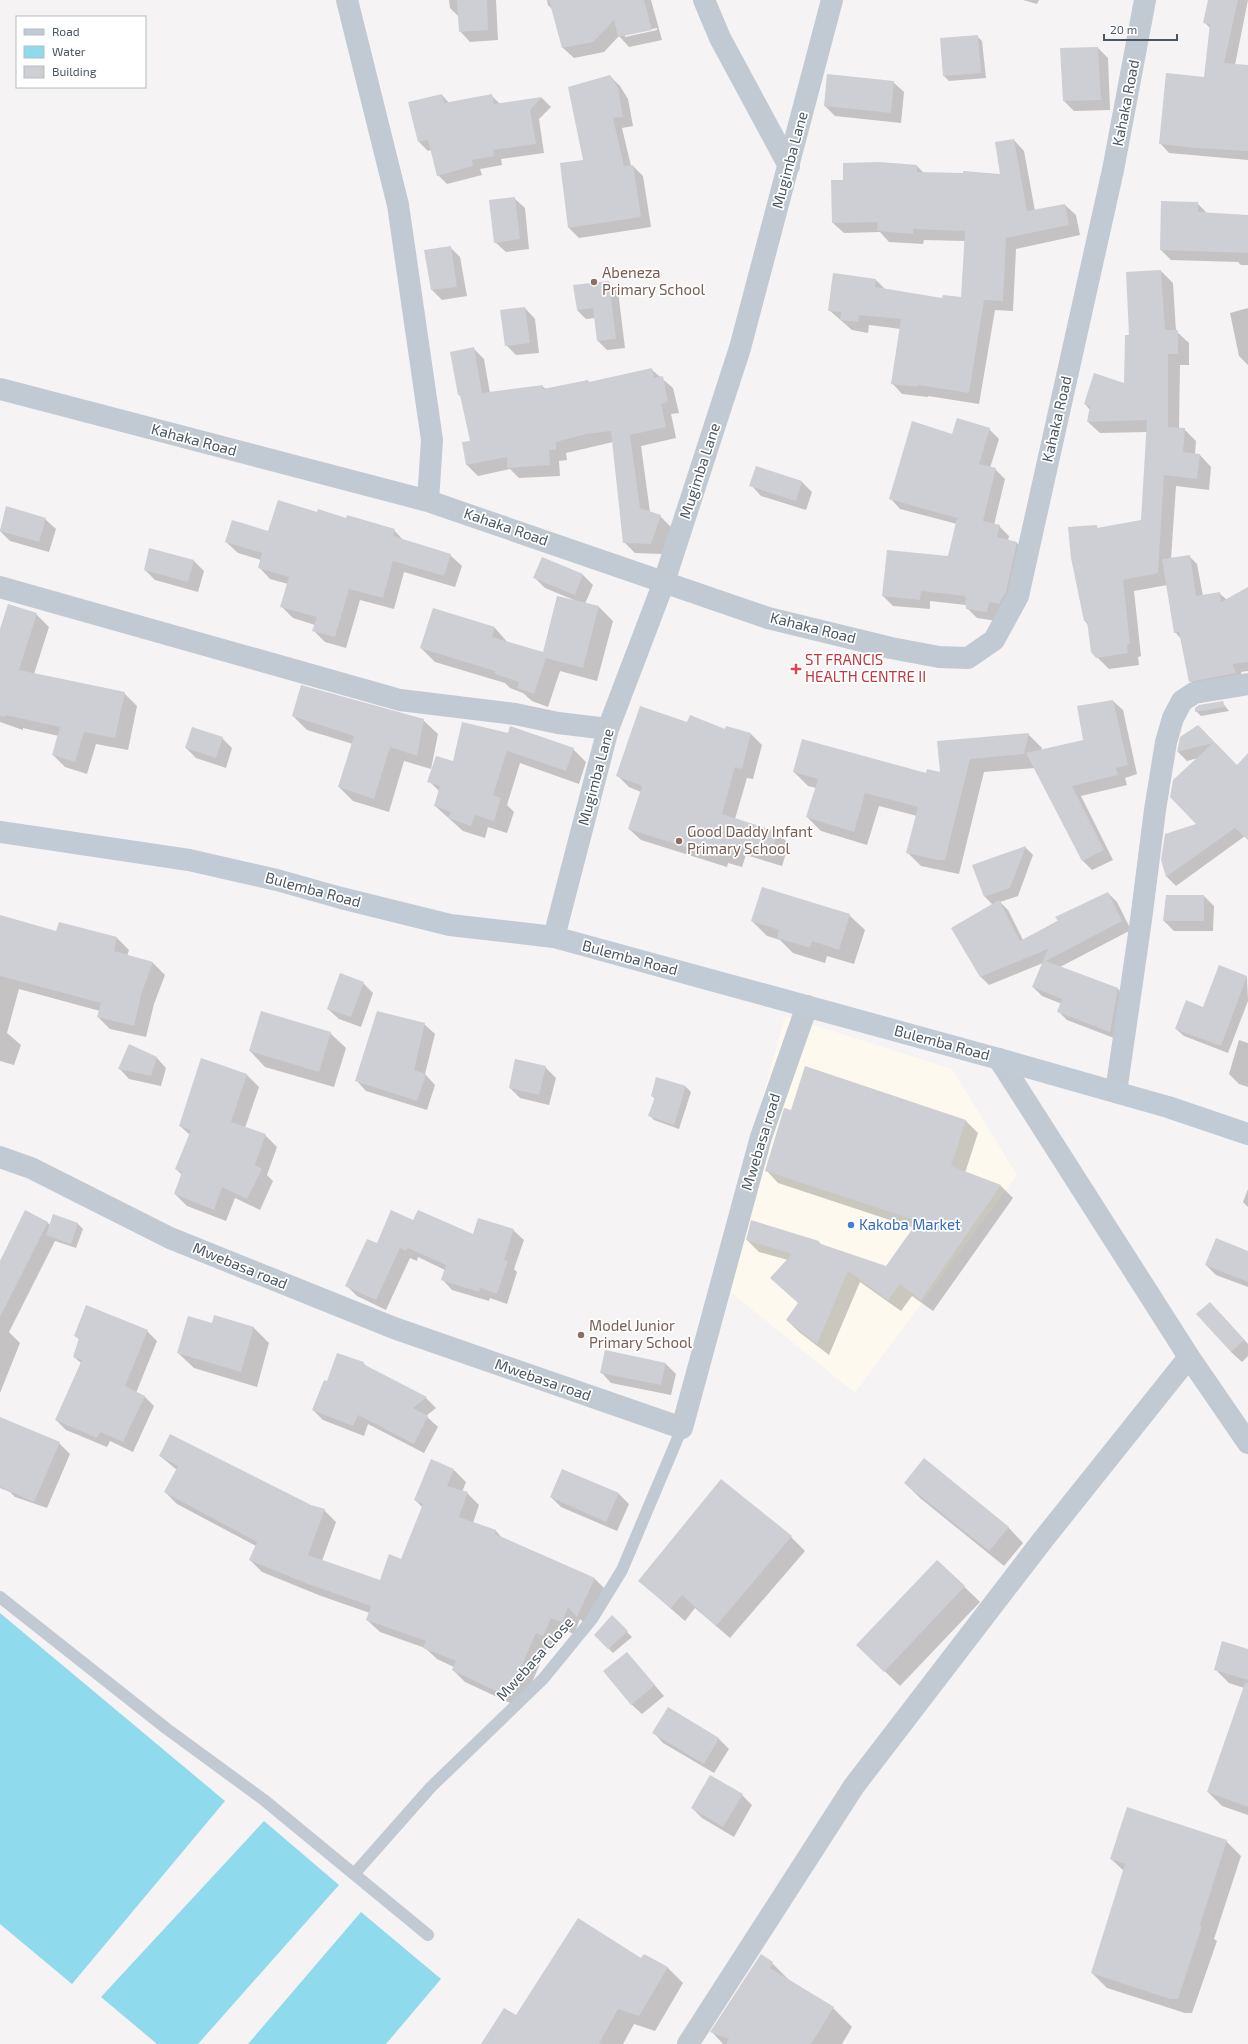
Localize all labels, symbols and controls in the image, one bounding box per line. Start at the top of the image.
legend [16,16,146,88]
scale bar [1104,16,1177,42]
text: 20 m [1110,22,1137,36]
text: Road [52,24,80,38]
text: Water [52,44,86,58]
street label: Kahaka Road [1108,58,1142,148]
text: Building [52,64,97,78]
street label: Mugimba Lane [767,109,811,210]
place label: Abeneza Primary School [602,263,705,298]
marker: Abeneza Primary School [589,277,599,287]
street label: Kahaka Road [1037,374,1075,464]
street label: Kahaka Road [150,419,239,459]
street label: Mugimba Lane [675,420,723,521]
street label: Kahaka Road [462,503,551,549]
street label: Kahaka Road [768,608,858,646]
place label: ST FRANCIS HEALTH CENTRE II [805,650,926,685]
marker: ST FRANCIS HEALTH CENTRE II [790,663,802,675]
street label: Mugimba Lane [573,726,617,827]
place label: Good Daddy Infant Primary School [687,822,813,857]
marker: Good Daddy Infant Primary School [674,836,684,846]
street label: Bulemba Road [264,868,363,910]
street label: Bulemba Road [581,936,680,978]
street label: Bulemba Road [893,1021,992,1063]
street label: Mwebasa road [737,1091,783,1192]
place label: Kakoba Market [859,1215,961,1233]
marker: Kakoba Market [846,1220,856,1230]
street label: Mwebasa road [190,1238,290,1292]
place label: Model Junior Primary School [589,1316,692,1351]
marker: Model Junior Primary School [576,1330,586,1340]
street label: Mwebasa road [493,1354,594,1404]
street label: Mwebasa Close [492,1613,577,1704]

